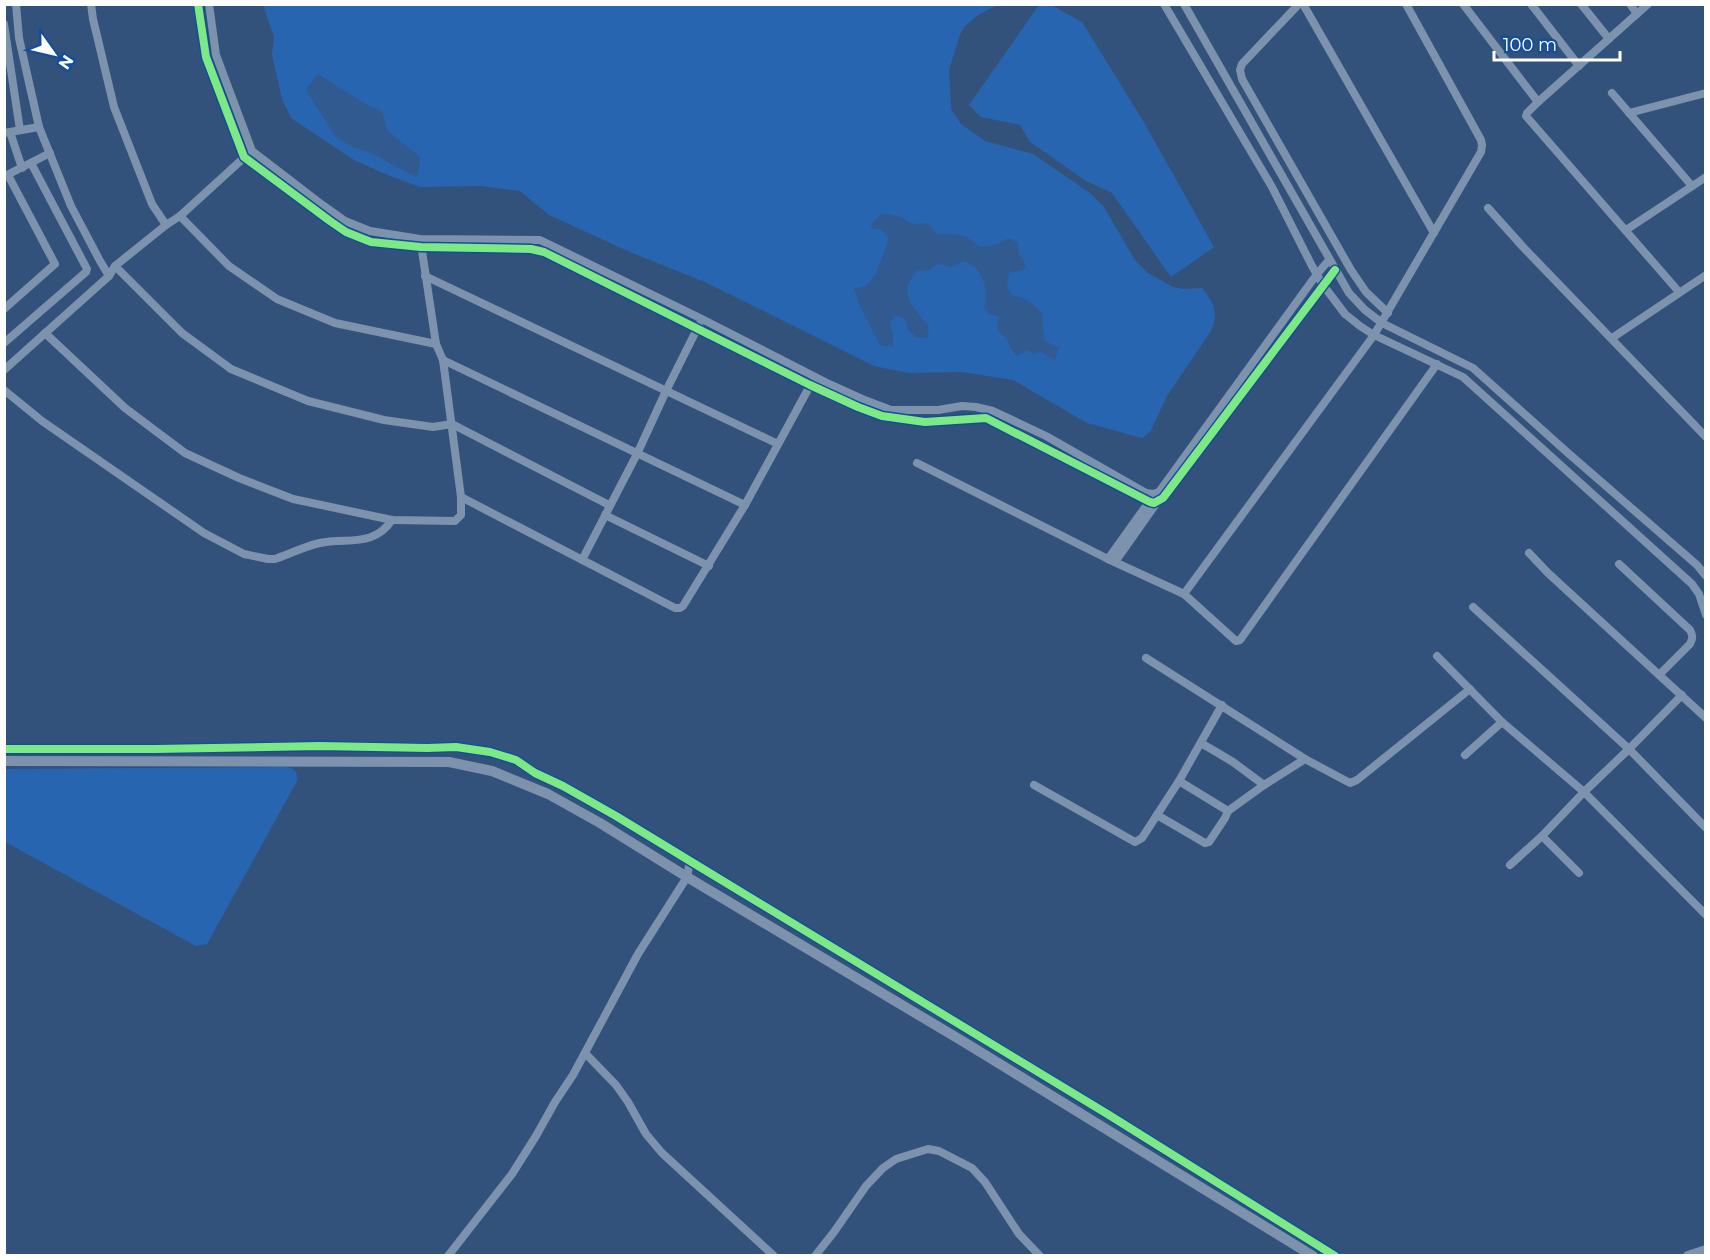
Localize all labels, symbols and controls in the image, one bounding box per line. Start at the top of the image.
north arrow [24,24,84,84]
scale bar [1494,24,1620,62]
text: 100 m [1503,34,1557,56]
text: N [55,51,78,73]

